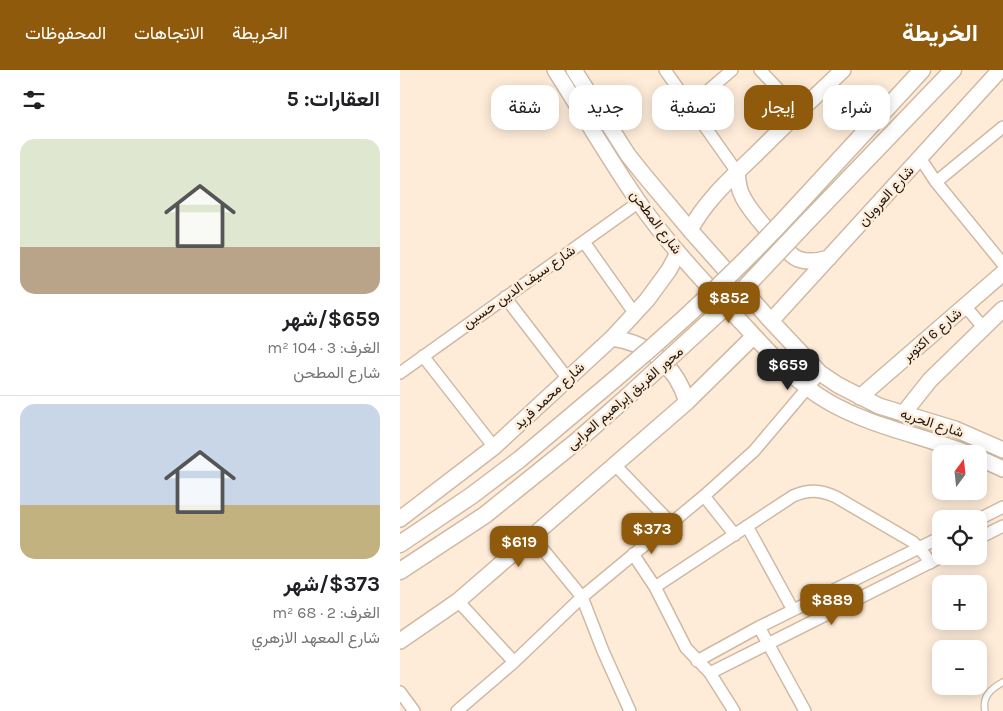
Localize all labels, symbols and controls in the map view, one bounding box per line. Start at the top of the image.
text: الخريطة [902,19,978,47]
text: المحفوظات [25,22,106,44]
text: الاتجاهات [134,22,204,44]
text: الخريطة [232,22,288,44]
chip: شقة [491,85,559,130]
chip: جديد [569,85,642,130]
chip: تصفية [652,85,734,130]
chip: إيجار [744,85,813,130]
chip: شراء [823,85,890,130]
icon: filters [20,86,48,114]
text: العقارات: 5 [286,87,380,111]
street label: شارع العروبان [854,162,919,231]
icon: home [155,171,245,261]
street label: شارع المطحن [625,187,686,259]
street label: شارع سيف الدين حسين [459,242,580,334]
pin: $852 [699,282,759,324]
text: $852 [709,288,749,307]
street label: شارع 6 اكتوبر [898,305,966,368]
text: $659/شهر [282,307,380,331]
text: الغرف: 3 · 104 m² [267,338,380,357]
street label: محور الفريق إبراهيم العرابى [563,343,687,454]
pin: $659 [758,348,818,391]
text: $659 [768,355,808,374]
street label: شارع محمد فريد [510,359,589,435]
text: شارع المطحن [293,363,380,382]
street label: شارع الحريه [898,405,966,443]
icon: home [155,437,245,527]
north arrow [932,445,988,500]
map controls [932,445,987,695]
button: locate [932,510,987,565]
pin: $373 [622,512,682,555]
text: $373 [633,519,671,538]
pin: $619 [489,526,549,568]
text: $619 [501,532,537,551]
text: $373/شهر [284,572,380,596]
button: + [932,575,987,630]
pin: $889 [802,584,862,626]
text: $889 [811,590,853,609]
text: الغرف: 2 · 68 m² [272,603,380,622]
text: شارع المعهد الازهري [251,628,380,647]
button: − [932,640,987,695]

